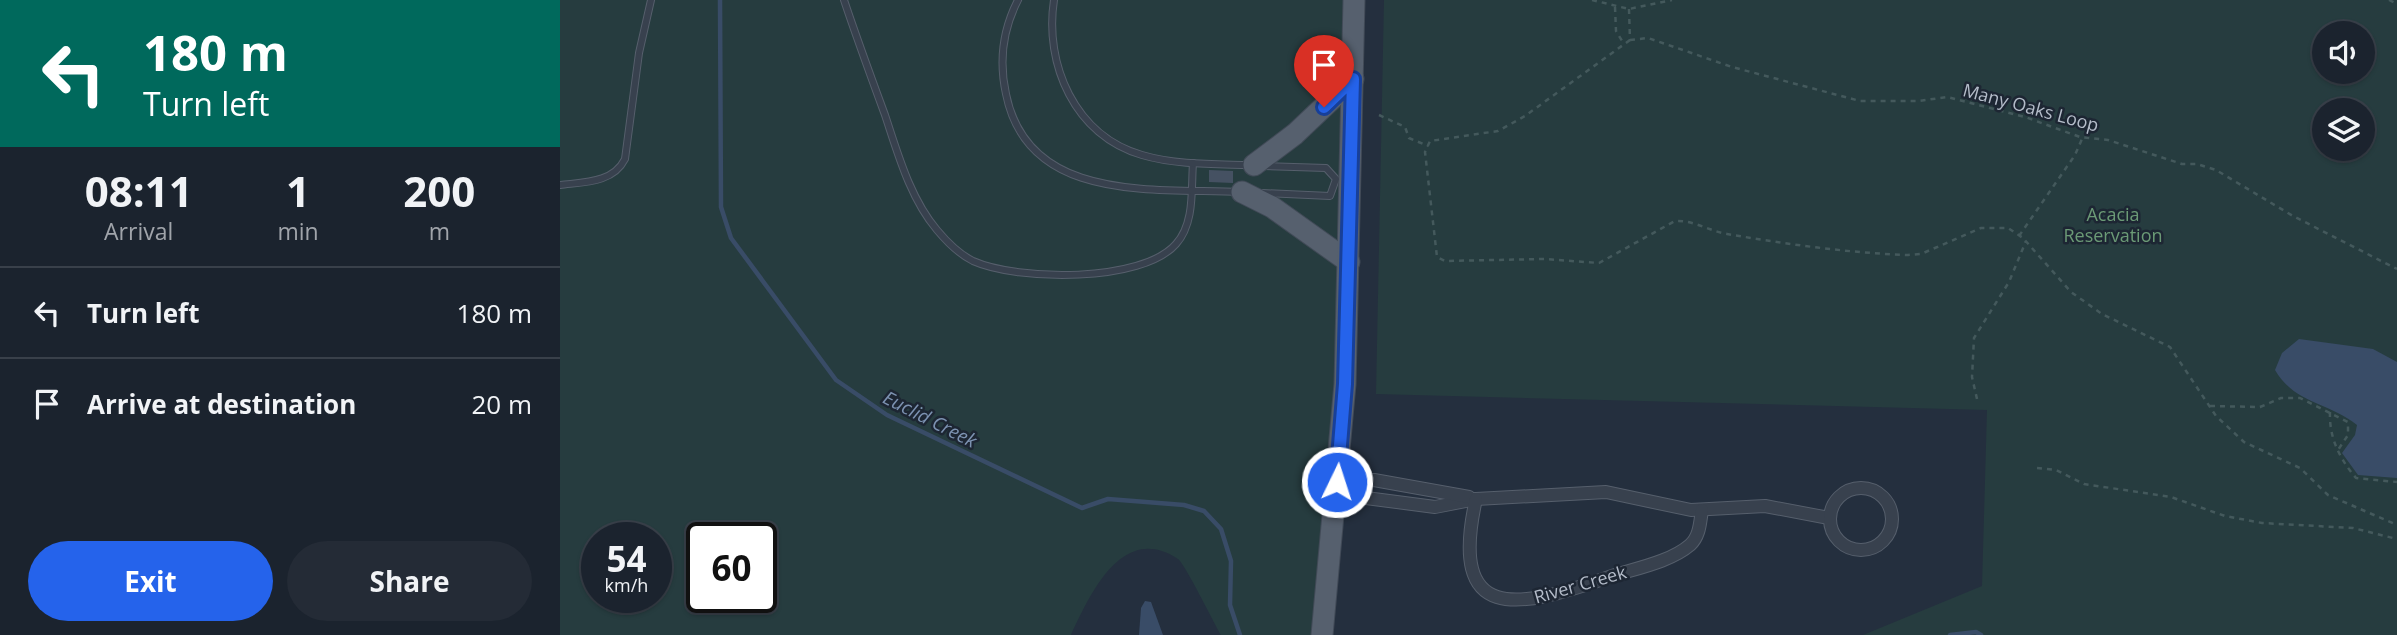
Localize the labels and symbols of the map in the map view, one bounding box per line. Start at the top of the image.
pin [1294,35,1354,107]
street label: Many Oaks Loop [1960,77,2102,137]
park label: Acacia Reservation [2063,202,2163,247]
water label: Euclid Creek [879,384,982,454]
position arrow [1300,445,1374,519]
speed limit sign: 60 [686,522,777,613]
street label: River Creek [1531,559,1630,609]

